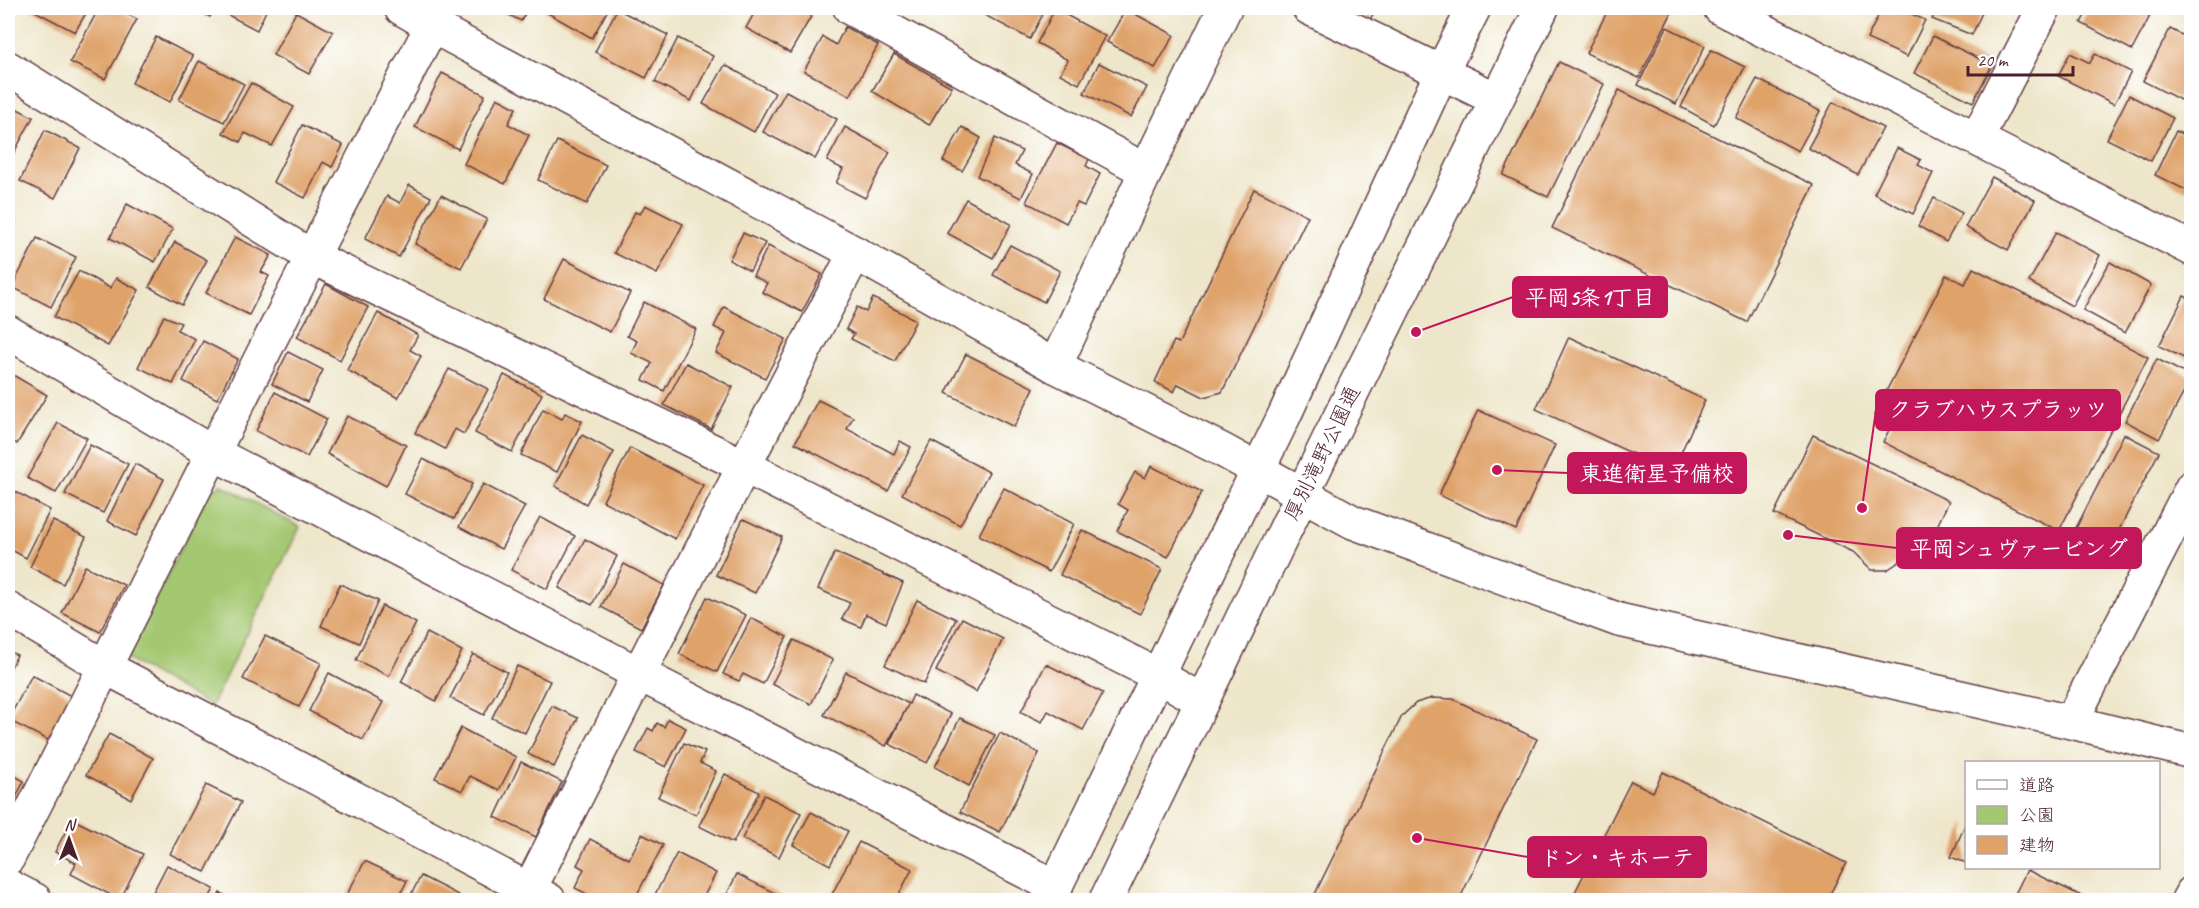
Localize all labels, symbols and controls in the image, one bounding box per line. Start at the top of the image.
scale bar [1968,39,2073,77]
text: 20 m [1977,49,2010,71]
callout: 平岡5条1丁目 [1513,277,1667,317]
text: 平岡5条1丁目 [1525,284,1655,312]
street label: 厚別滝野公園通 [1278,381,1366,525]
callout: クラブハウスプラッツ [1876,390,2120,430]
text: クラブハウスプラッツ [1889,396,2107,424]
callout: 東進衛星予備校 [1568,453,1746,493]
text: 東進衛星予備校 [1580,460,1734,488]
callout: 平岡シュヴァービング [1897,528,2141,568]
text: 平岡シュヴァービング [1910,535,2128,563]
legend [1965,761,2160,869]
text: 道路 [2019,774,2055,796]
text: 公園 [2019,804,2055,826]
north arrow [39,809,99,869]
text: N [64,815,77,835]
text: 建物 [2019,834,2055,856]
callout: ドン・キホーテ [1528,837,1706,877]
text: ドン・キホーテ [1540,844,1694,872]

